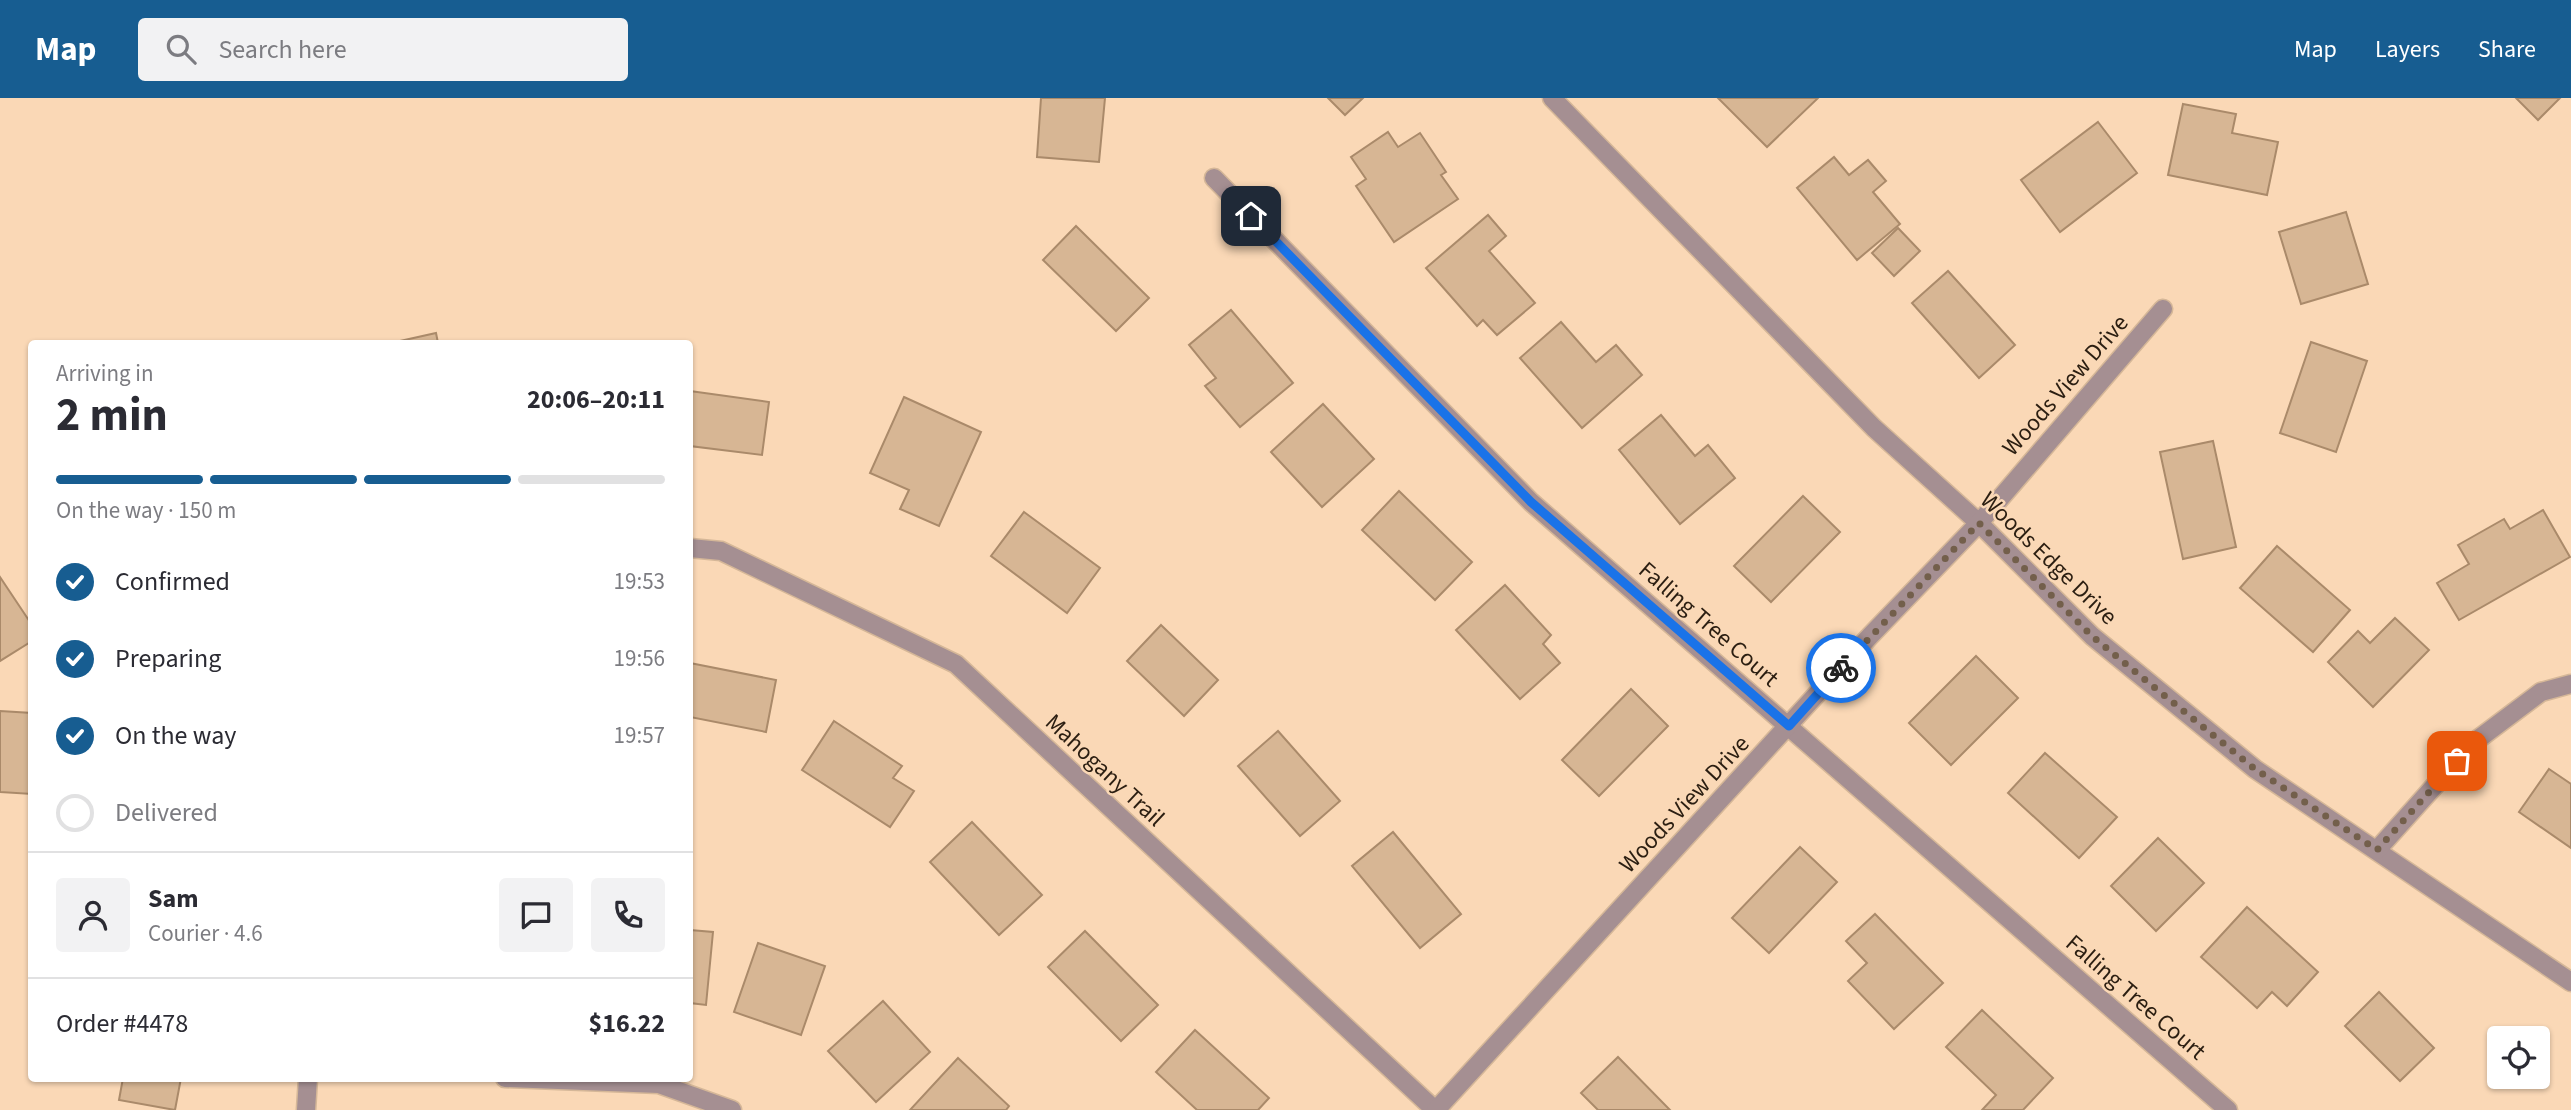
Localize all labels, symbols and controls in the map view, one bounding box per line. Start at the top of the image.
search box [138,18,628,81]
text: Map [35,26,96,73]
icon: search [162,30,200,68]
text: Search here [218,31,347,68]
text: Map [2294,32,2337,67]
text: Layers [2375,32,2440,67]
text: Share [2478,32,2536,67]
pin [1221,186,1281,246]
icon: home [1232,197,1270,235]
street label: Woods View Drive [1994,307,2137,464]
text: Arriving in [56,357,154,390]
text: 20:06–20:11 [527,381,665,418]
text: 2 min [56,383,168,448]
street label: Woods Edge Drive [1972,484,2125,633]
text: On the way · 150 m [56,494,236,527]
street label: Falling Tree Court [1631,553,1787,695]
icon: check [56,563,94,601]
text: Confirmed [115,563,230,600]
text: 19:53 [614,565,665,598]
courier [1806,633,1876,703]
icon: check [56,640,94,678]
text: Preparing [115,640,221,677]
text: 19:56 [614,642,665,675]
icon: bike [1822,649,1860,687]
street label: Mahogany Trail [1037,706,1172,835]
icon: check [56,717,94,755]
text: On the way [115,717,236,754]
text: 19:57 [614,719,665,752]
street label: Woods View Drive [1611,728,1758,881]
pin [2427,731,2487,791]
icon: bag [2438,742,2476,780]
text: Delivered [115,794,218,831]
button: person [56,878,130,952]
button: chat [499,878,573,952]
button: phone [591,878,665,952]
text: Sam [148,880,198,917]
text: Courier · 4.6 [148,917,263,950]
street label: Falling Tree Court [2058,926,2214,1068]
text: Order #4478 [56,1005,188,1042]
text: $16.22 [589,1005,665,1042]
map controls [2487,1026,2550,1089]
button: locate [2487,1026,2550,1089]

